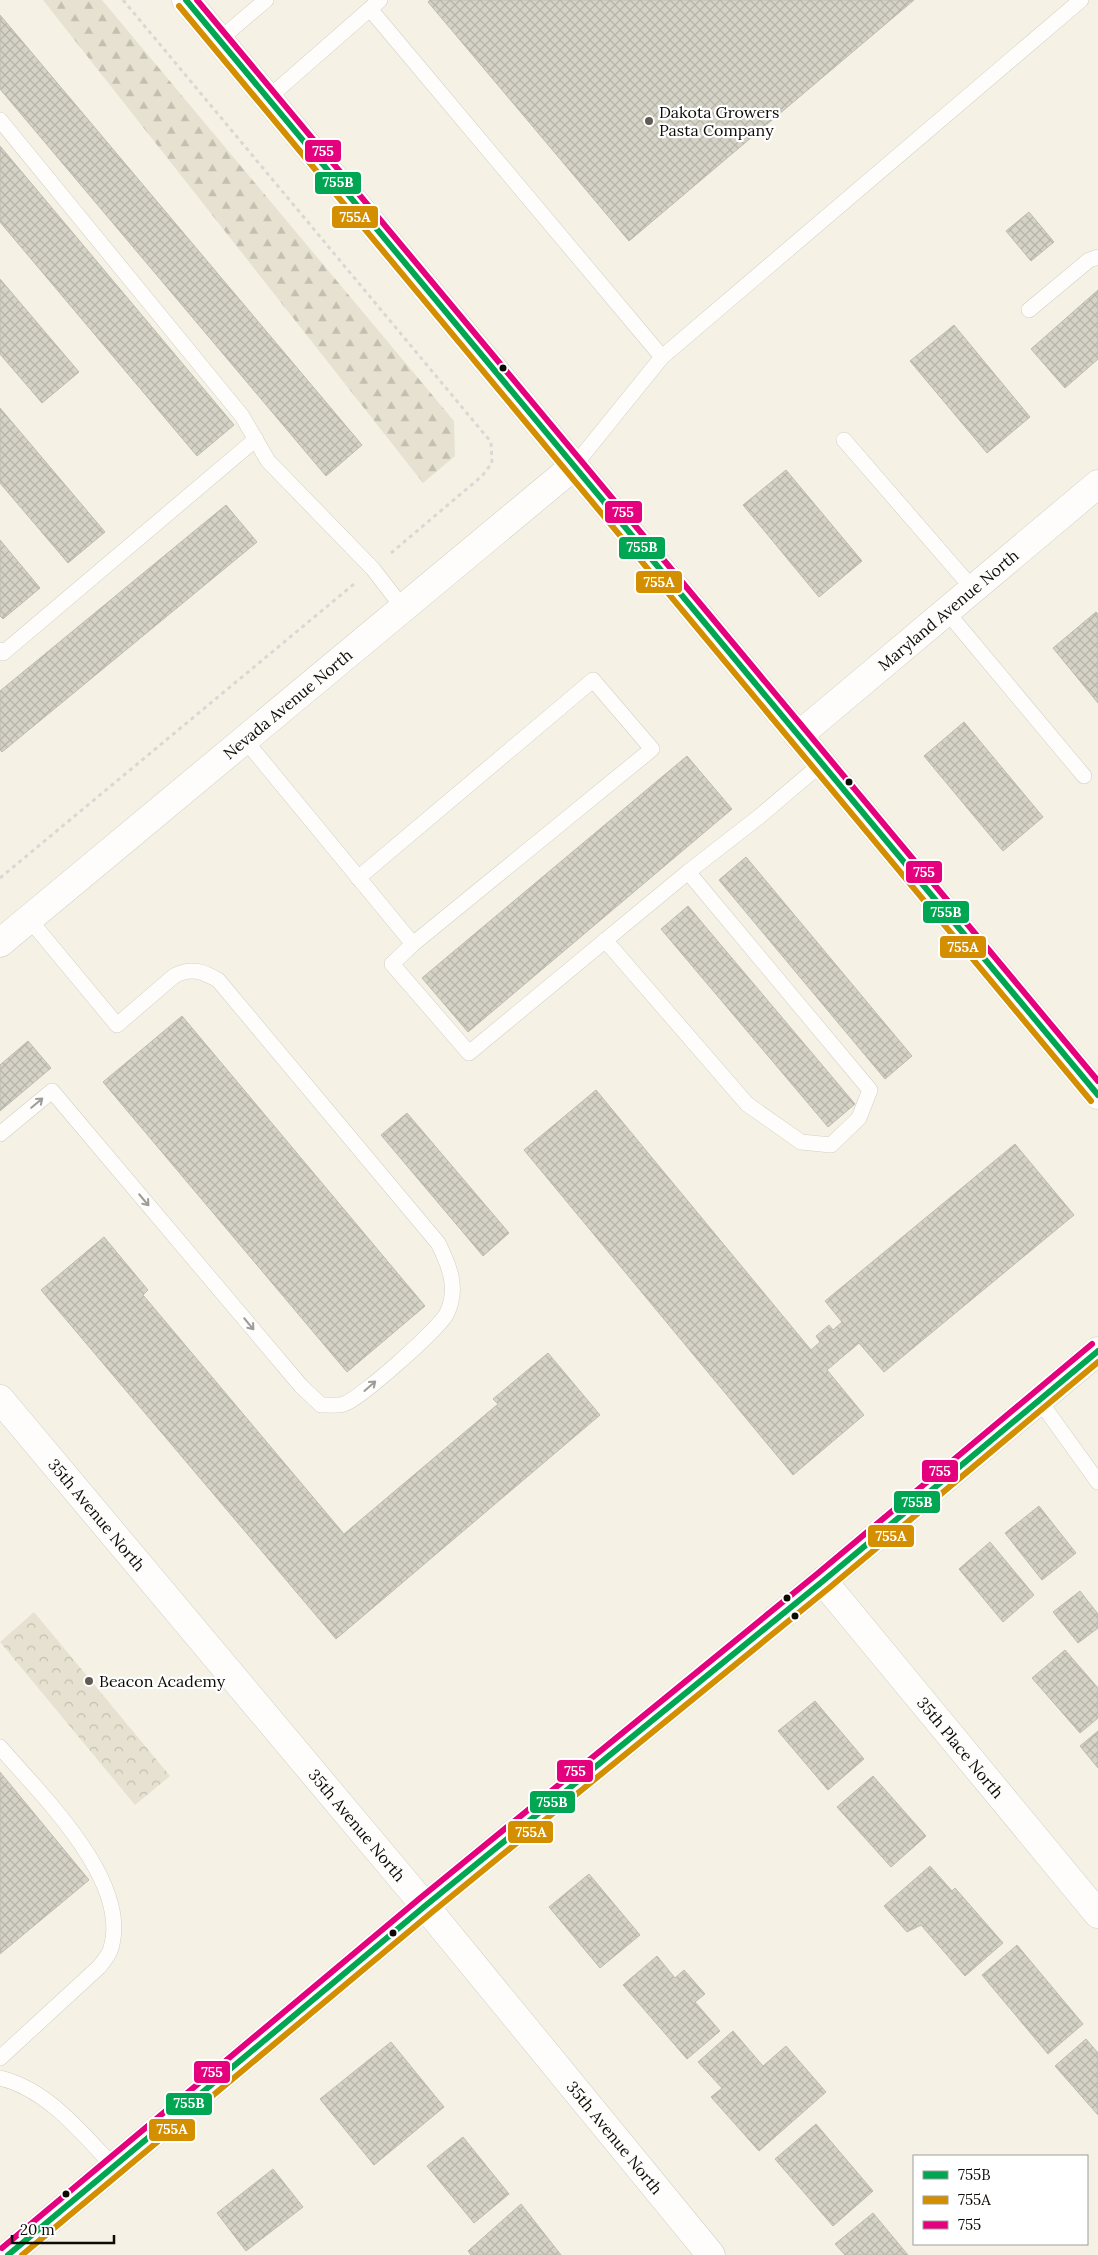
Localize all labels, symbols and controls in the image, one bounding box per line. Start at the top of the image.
place label: Dakota Growers Pasta Company [659,102,779,140]
marker: Dakota Growers Pasta Company [643,115,655,127]
line badge: 755 [304,139,342,163]
text: 755 [312,142,334,160]
line badge: 755B [314,171,362,195]
text: 755B [323,173,353,191]
line badge: 755A [331,205,379,229]
text: 755A [339,208,371,226]
unlabelled marker [498,363,508,373]
line badge: 755 [604,500,643,524]
text: 755 [612,503,634,521]
line badge: 755B [618,536,666,560]
text: 755B [627,538,657,556]
street label: Maryland Avenue North [874,545,1023,675]
line badge: 755A [635,570,683,594]
text: 755A [643,573,675,591]
street label: Nevada Avenue North [219,644,357,763]
unlabelled marker [844,777,854,787]
line badge: 755 [905,860,943,884]
text: 755 [913,863,935,881]
line badge: 755B [922,900,970,924]
text: 755B [931,903,961,921]
line badge: 755A [939,935,987,959]
text: 755A [947,938,979,956]
one-way arrow [31,1097,44,1109]
one-way arrow [139,1194,150,1207]
one-way arrow [243,1318,255,1331]
one-way arrow [363,1381,376,1392]
street label: 35th Avenue North [44,1454,150,1575]
line badge: 755 [921,1459,959,1483]
text: 755 [929,1462,951,1480]
line badge: 755B [893,1490,941,1514]
text: 755B [902,1493,932,1511]
line badge: 755A [867,1524,915,1548]
text: 755A [875,1527,907,1545]
unlabelled marker [782,1593,792,1603]
unlabelled marker [790,1611,800,1621]
place label: Beacon Academy [99,1671,226,1691]
marker: Beacon Academy [83,1675,95,1687]
street label: 35th Place North [913,1693,1008,1803]
line badge: 755 [556,1759,594,1783]
text: 755 [564,1762,586,1780]
street label: 35th Avenue North [304,1765,410,1886]
line badge: 755B [529,1790,576,1814]
text: 755B [537,1793,567,1811]
line badge: 755A [507,1820,554,1844]
text: 755A [515,1823,547,1841]
unlabelled marker [388,1928,398,1938]
line badge: 755 [193,2060,231,2084]
text: 755 [201,2063,223,2081]
street label: 35th Avenue North [563,2077,667,2199]
line badge: 755B [165,2092,213,2116]
text: 755B [174,2094,204,2112]
line badge: 755A [148,2118,196,2142]
text: 755A [156,2120,188,2138]
legend [913,2155,1088,2245]
text: 755B [958,2165,991,2184]
unlabelled marker [61,2189,71,2199]
text: 755A [958,2190,991,2209]
scale bar [12,2212,115,2244]
text: 755 [958,2215,981,2234]
text: 20 m [20,2220,55,2239]

